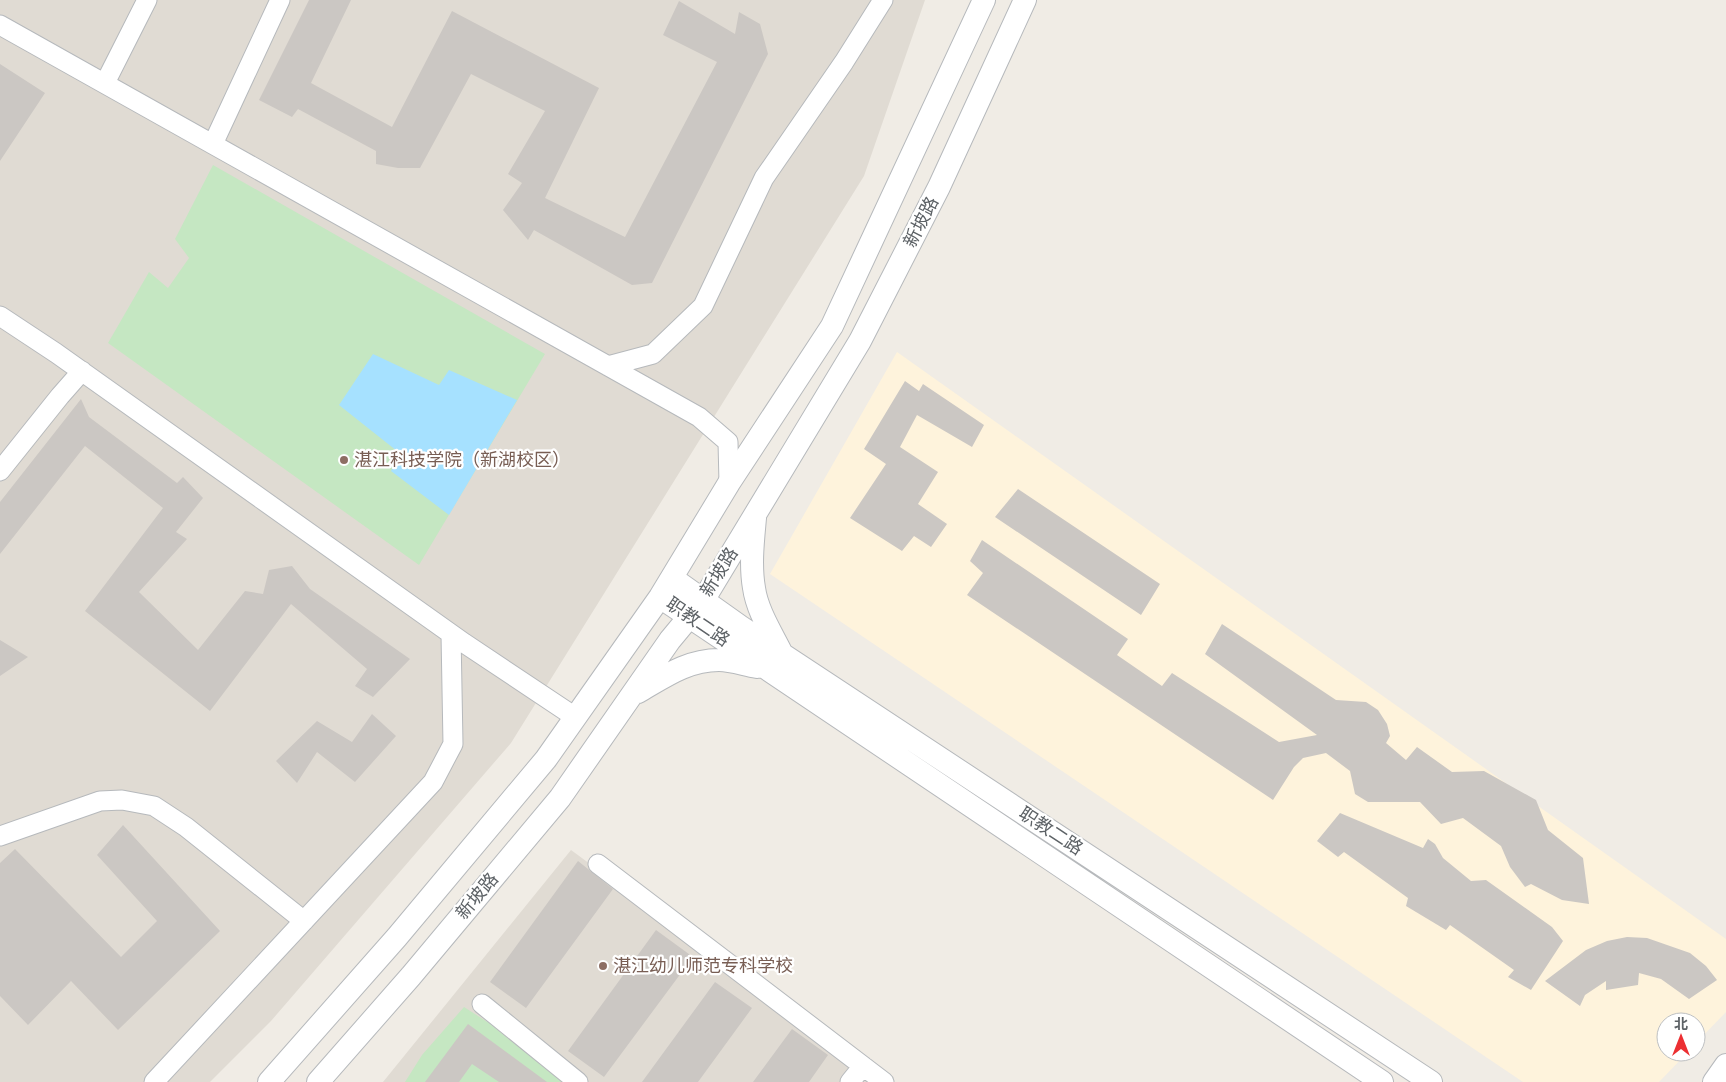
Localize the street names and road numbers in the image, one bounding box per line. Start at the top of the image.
street label: 新坡路 [900,193,942,251]
street label: 新坡路 [696,544,742,600]
street label: 职教二路 [663,594,733,650]
street label: 职教二路 [1015,803,1087,859]
street label: 新坡路 [452,869,502,923]

